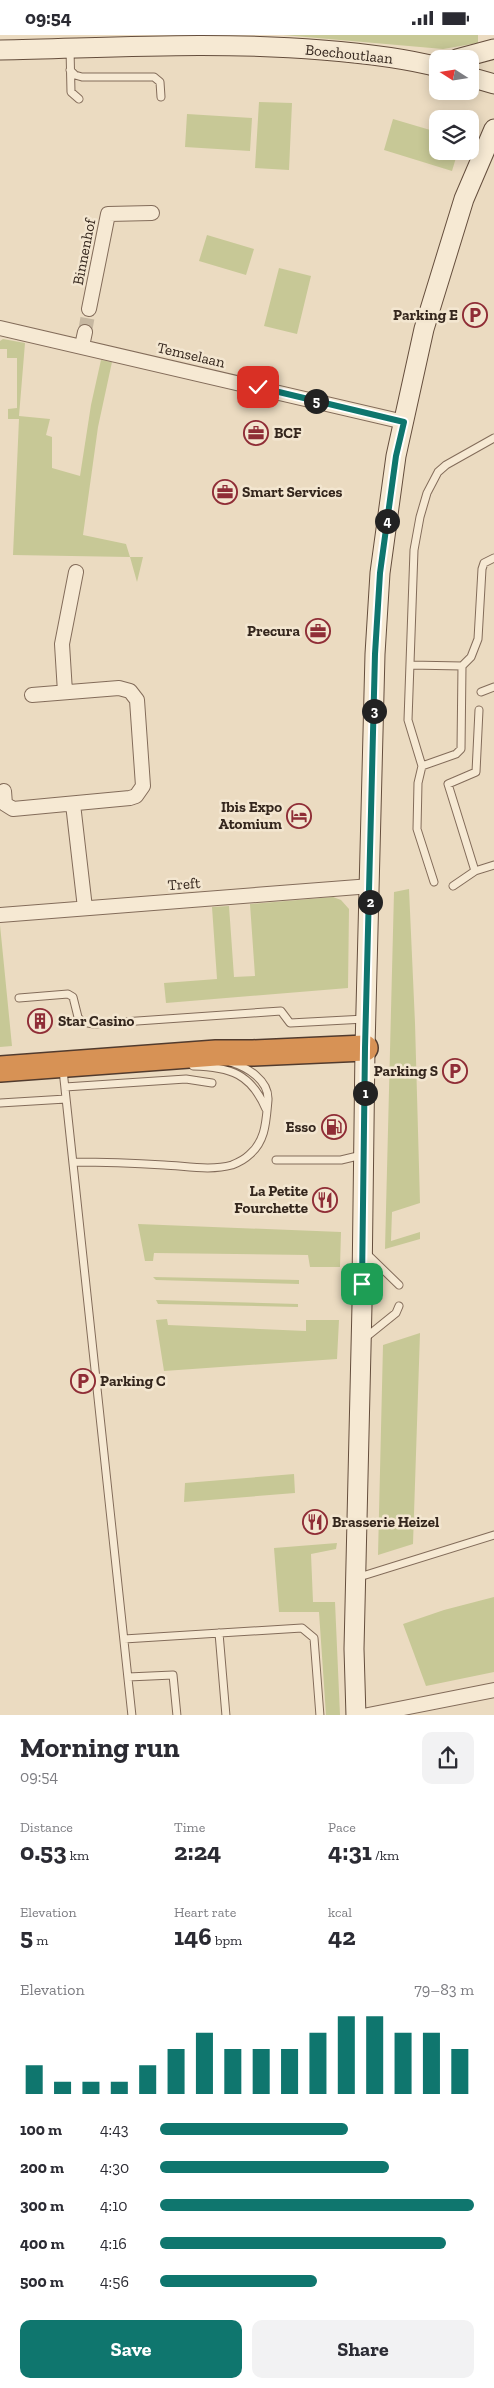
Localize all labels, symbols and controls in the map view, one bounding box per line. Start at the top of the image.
text: 09:54 [25,6,72,29]
street label: Boechoutlaan [304,40,394,68]
north arrow [429,50,479,100]
map controls [429,50,479,160]
button: layers [429,110,479,160]
street label: Binnenhof [69,216,99,287]
parking icon: Parking E [462,302,488,328]
place label: Parking E [393,306,458,324]
street label: Temselaan [155,338,227,372]
pin [237,366,279,408]
icon: check [244,373,272,401]
pin: 5 [304,389,328,413]
text: 5 [313,393,320,410]
office icon: BCF [243,420,269,446]
place label: BCF [274,424,302,442]
office icon: Smart Services [212,479,238,505]
place label: Smart Services [242,483,342,501]
pin: 4 [374,509,400,533]
text: 4 [384,513,391,530]
office icon: Precura [305,618,331,644]
place label: Precura [247,622,300,640]
pin: 3 [362,699,386,723]
text: 3 [371,703,378,720]
place label: Ibis Expo Atomium [219,798,282,833]
hotel icon: Ibis Expo Atomium [286,803,312,829]
street label: Treft [167,874,201,894]
pin: 2 [358,889,382,915]
text: 2 [367,894,374,911]
building icon: Star Casino [27,1008,53,1034]
place label: Star Casino [58,1012,135,1030]
parking icon: Parking S [442,1058,468,1084]
place label: Parking S [374,1062,438,1080]
pin: 1 [352,1081,378,1105]
text: 1 [363,1085,368,1102]
fuel station icon: Esso [321,1114,347,1140]
place label: Esso [285,1118,316,1136]
place label: La Petite Fourchette [234,1182,308,1217]
restaurant icon: La Petite Fourchette [312,1187,338,1213]
pin [341,1263,383,1305]
icon: arrive [348,1270,376,1298]
parking icon: Parking C [70,1368,96,1394]
place label: Parking C [100,1372,166,1390]
restaurant icon: Brasserie Heizel [302,1509,328,1535]
place label: Brasserie Heizel [332,1513,439,1531]
text: Morning run [20,1731,180,1764]
button: share [422,1732,474,1784]
text: 09:54 [20,1767,58,1786]
text: Distance [20,1819,73,1836]
text: Time [174,1819,205,1836]
text: Pace [328,1819,356,1836]
text: 0.53 [20,1836,66,1866]
text: 2:24 [174,1836,221,1866]
text: 4:31 [328,1836,372,1866]
text: km [66,1847,89,1864]
text: /km [372,1847,399,1864]
text: Elevation [20,1904,77,1921]
text: Heart rate [174,1904,236,1921]
text: kcal [328,1904,352,1921]
text: 5 [20,1921,33,1951]
text: 146 [174,1921,212,1951]
text: 42 [328,1921,356,1951]
text: m [33,1932,48,1949]
text: bpm [212,1932,242,1949]
text: Elevation [20,1980,85,1999]
text: 79–83 m [414,1980,474,1999]
text: 100 m [20,2120,62,2139]
text: 4:43 [100,2120,129,2139]
text: 200 m [20,2158,64,2177]
text: 4:30 [100,2158,129,2177]
text: 300 m [20,2196,64,2215]
text: 4:10 [100,2196,128,2215]
text: 400 m [20,2234,65,2253]
text: 4:16 [100,2234,127,2253]
text: 500 m [20,2272,64,2291]
text: 4:56 [100,2272,129,2291]
button: Save [20,2320,242,2378]
button: Share [252,2320,474,2378]

